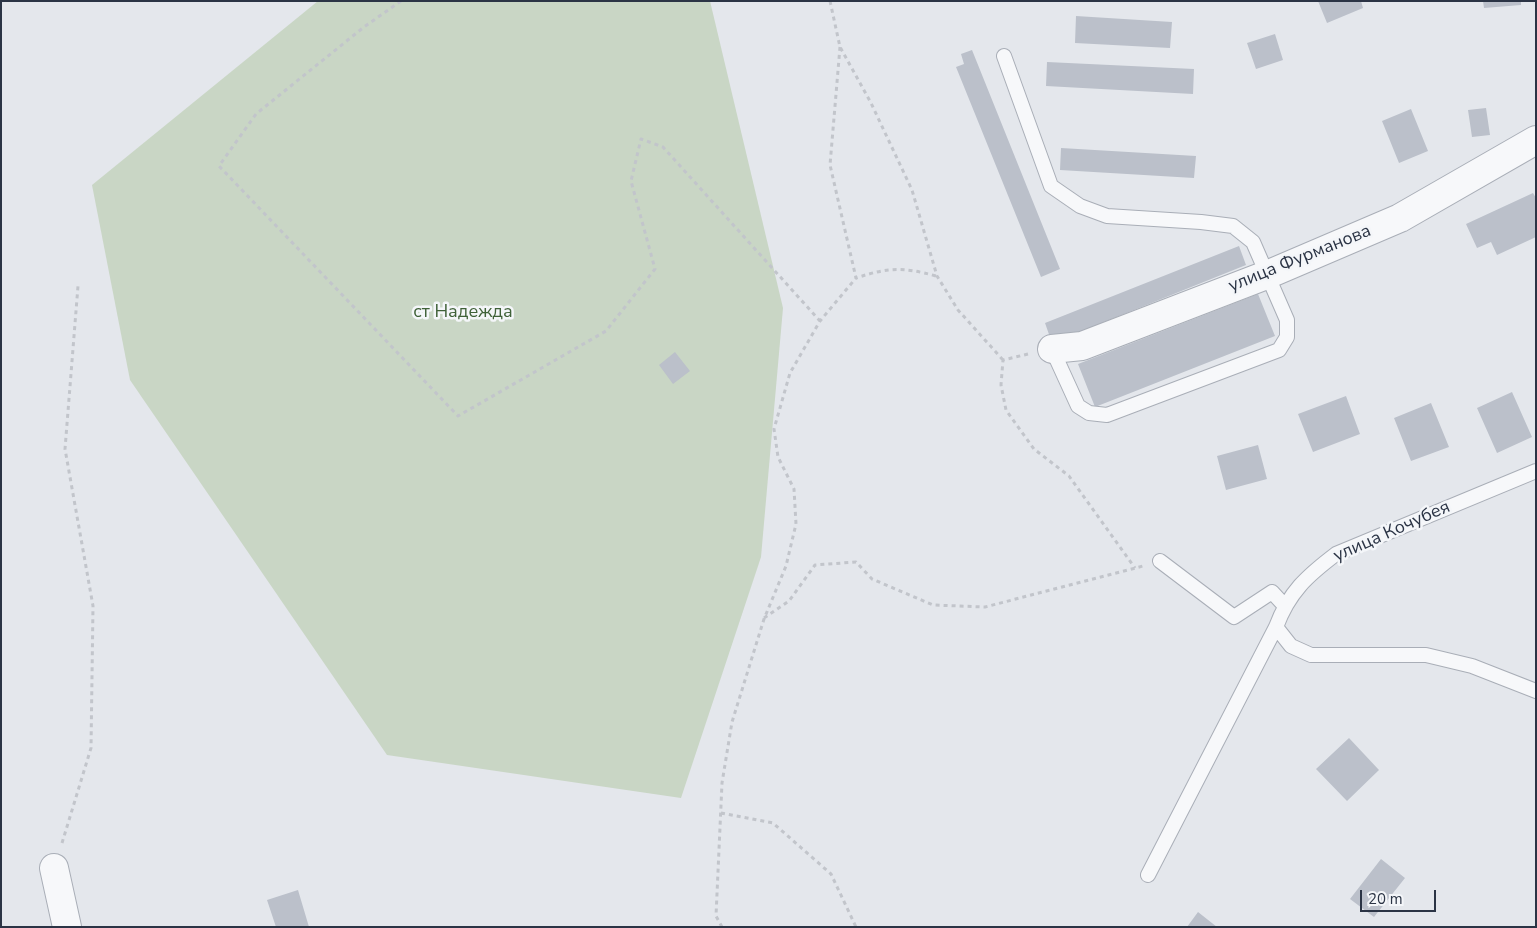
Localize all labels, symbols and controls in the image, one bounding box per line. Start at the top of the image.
street label: улица Фурманова [1225,221,1375,297]
park label: ст Надежда [413,302,513,324]
street label: улица Кочубея [1330,497,1454,567]
scale bar [1362,880,1438,912]
text: 20 m [1368,889,1403,909]

